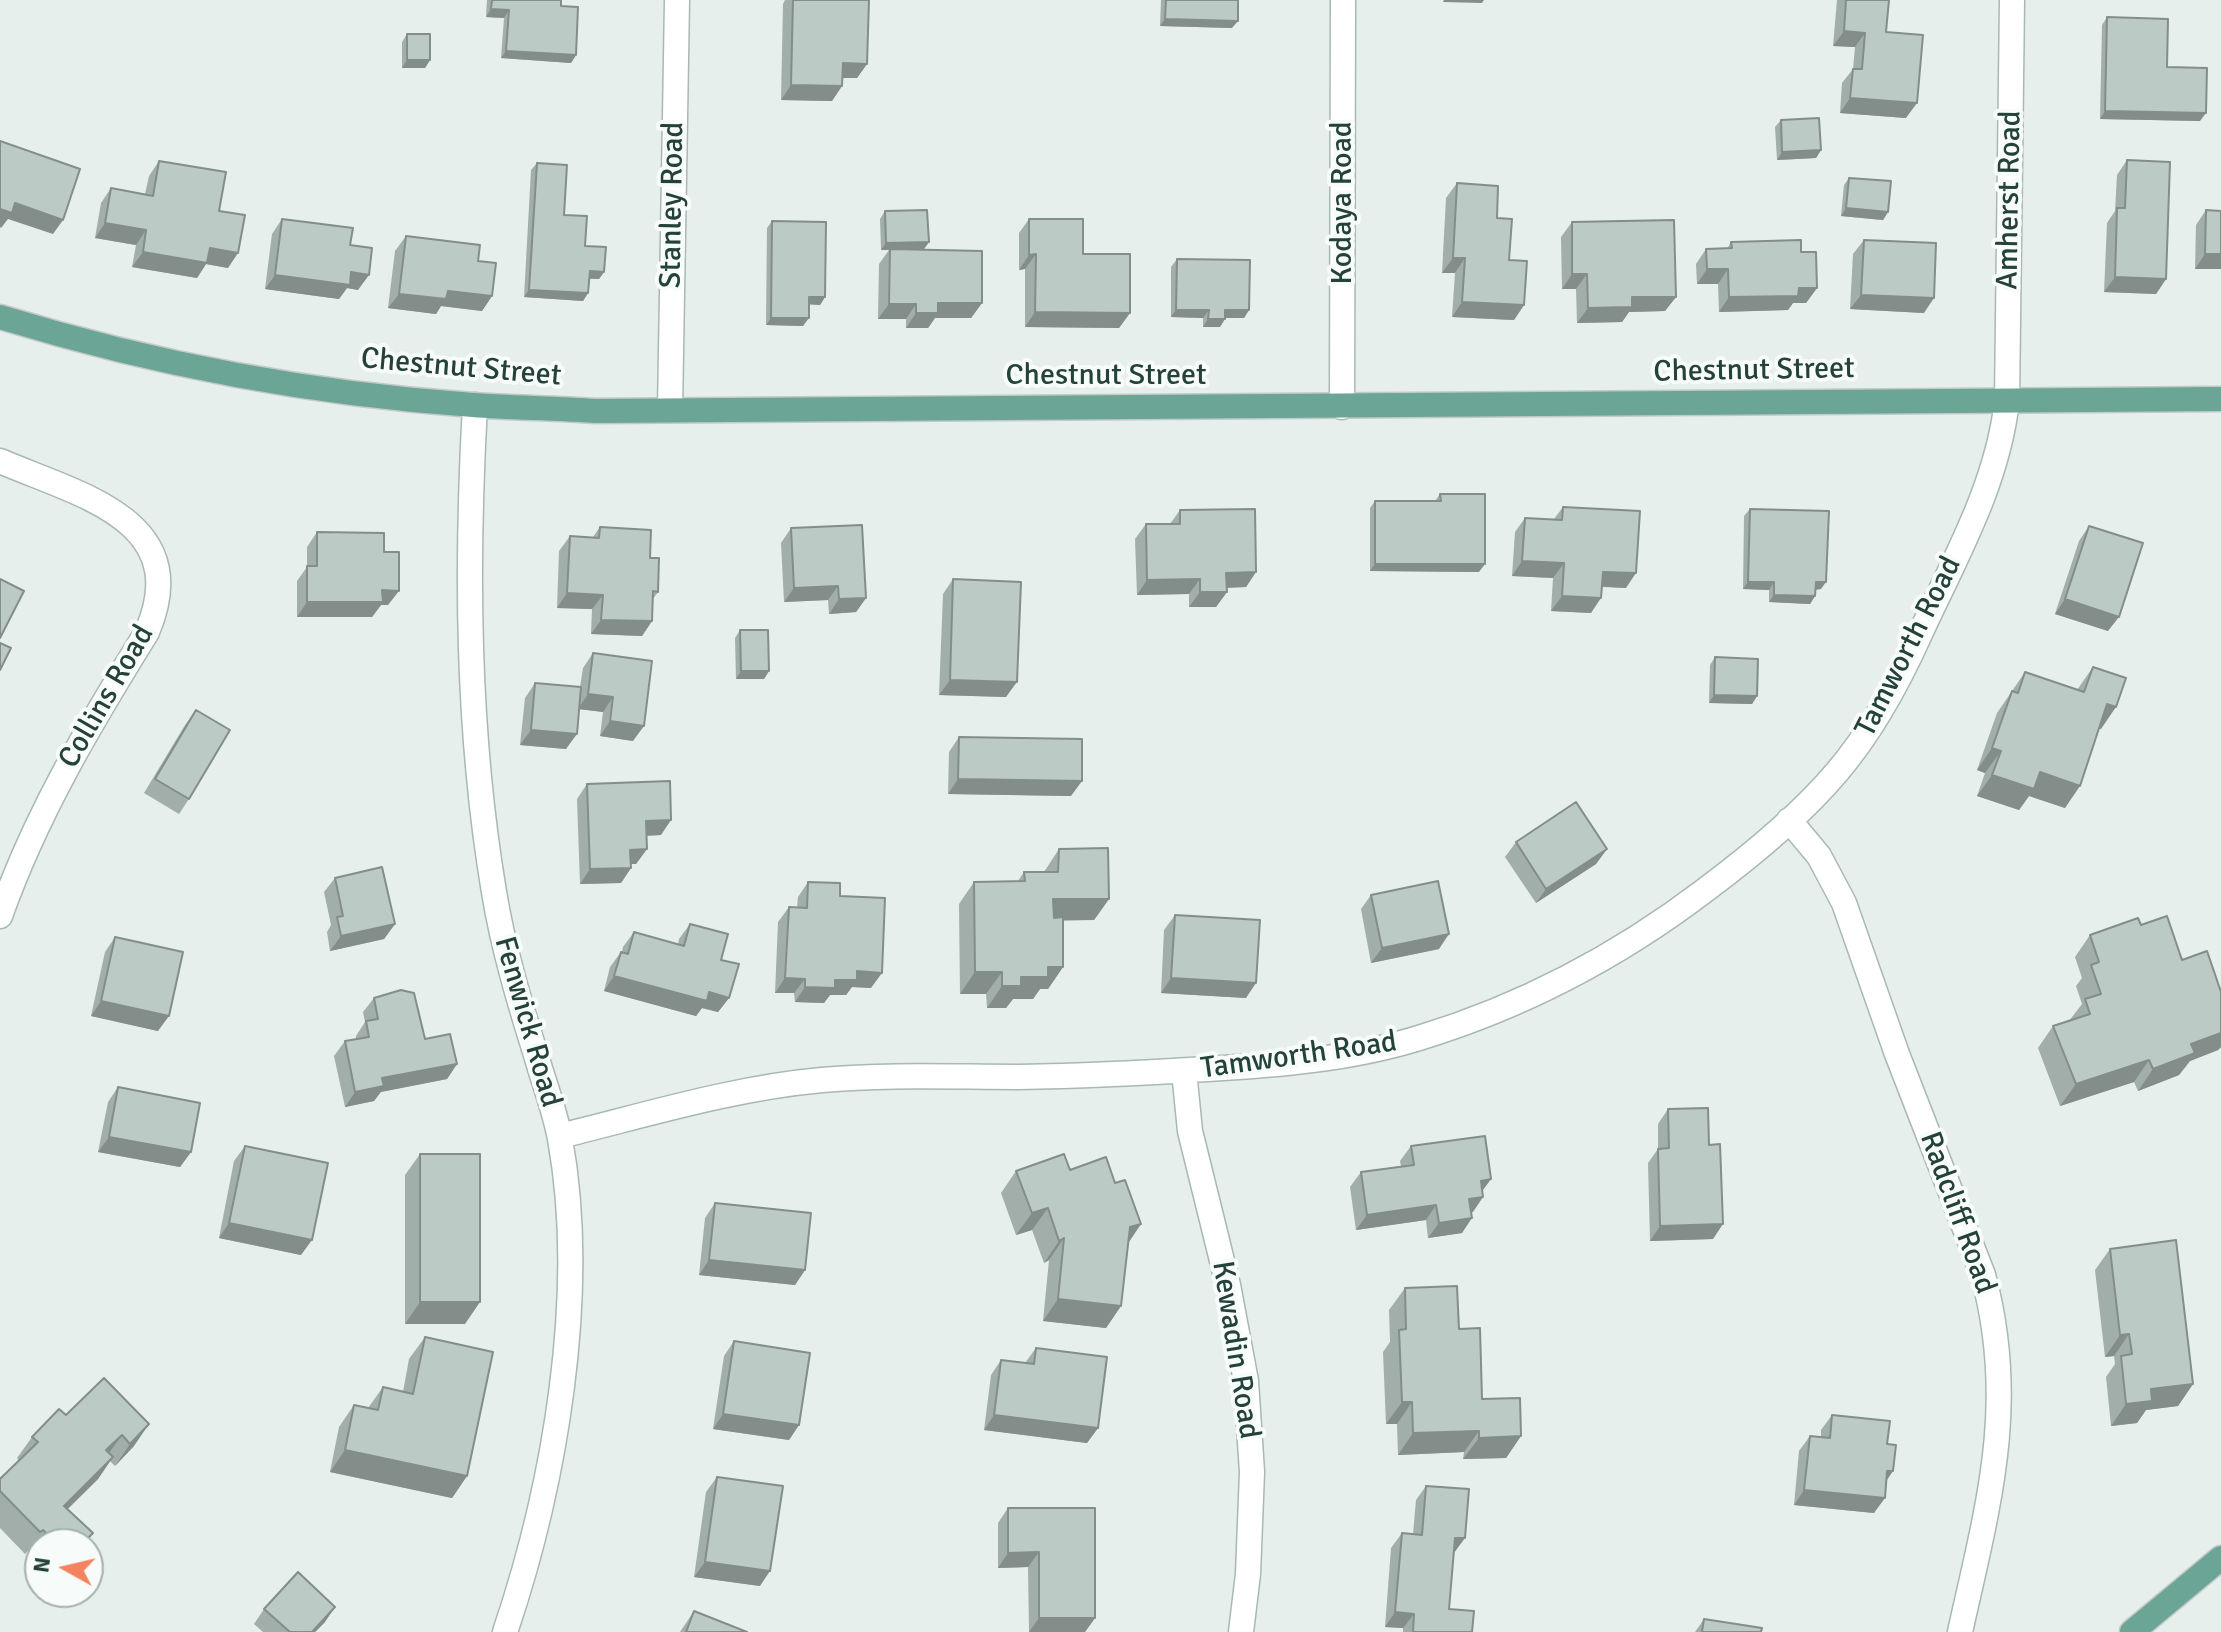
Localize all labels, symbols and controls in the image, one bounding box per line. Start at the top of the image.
street label: Amherst Road [1990,110,2030,290]
street label: Stanley Road [654,121,692,289]
street label: Kodaya Road [1325,121,1361,285]
street label: Chestnut Street [359,341,563,395]
street label: Chestnut Street [1653,351,1855,391]
street label: Chestnut Street [1005,358,1207,394]
street label: Tamworth Road [1848,551,1970,743]
street label: Collins Road [52,619,162,775]
street label: Fenwick Road [485,932,569,1112]
street label: Tamworth Road [1199,1024,1399,1088]
street label: Radcliff Road [1911,1127,2003,1299]
street label: Kewadin Road [1203,1258,1267,1442]
north arrow [24,1528,104,1608]
text: N [27,1555,56,1574]

